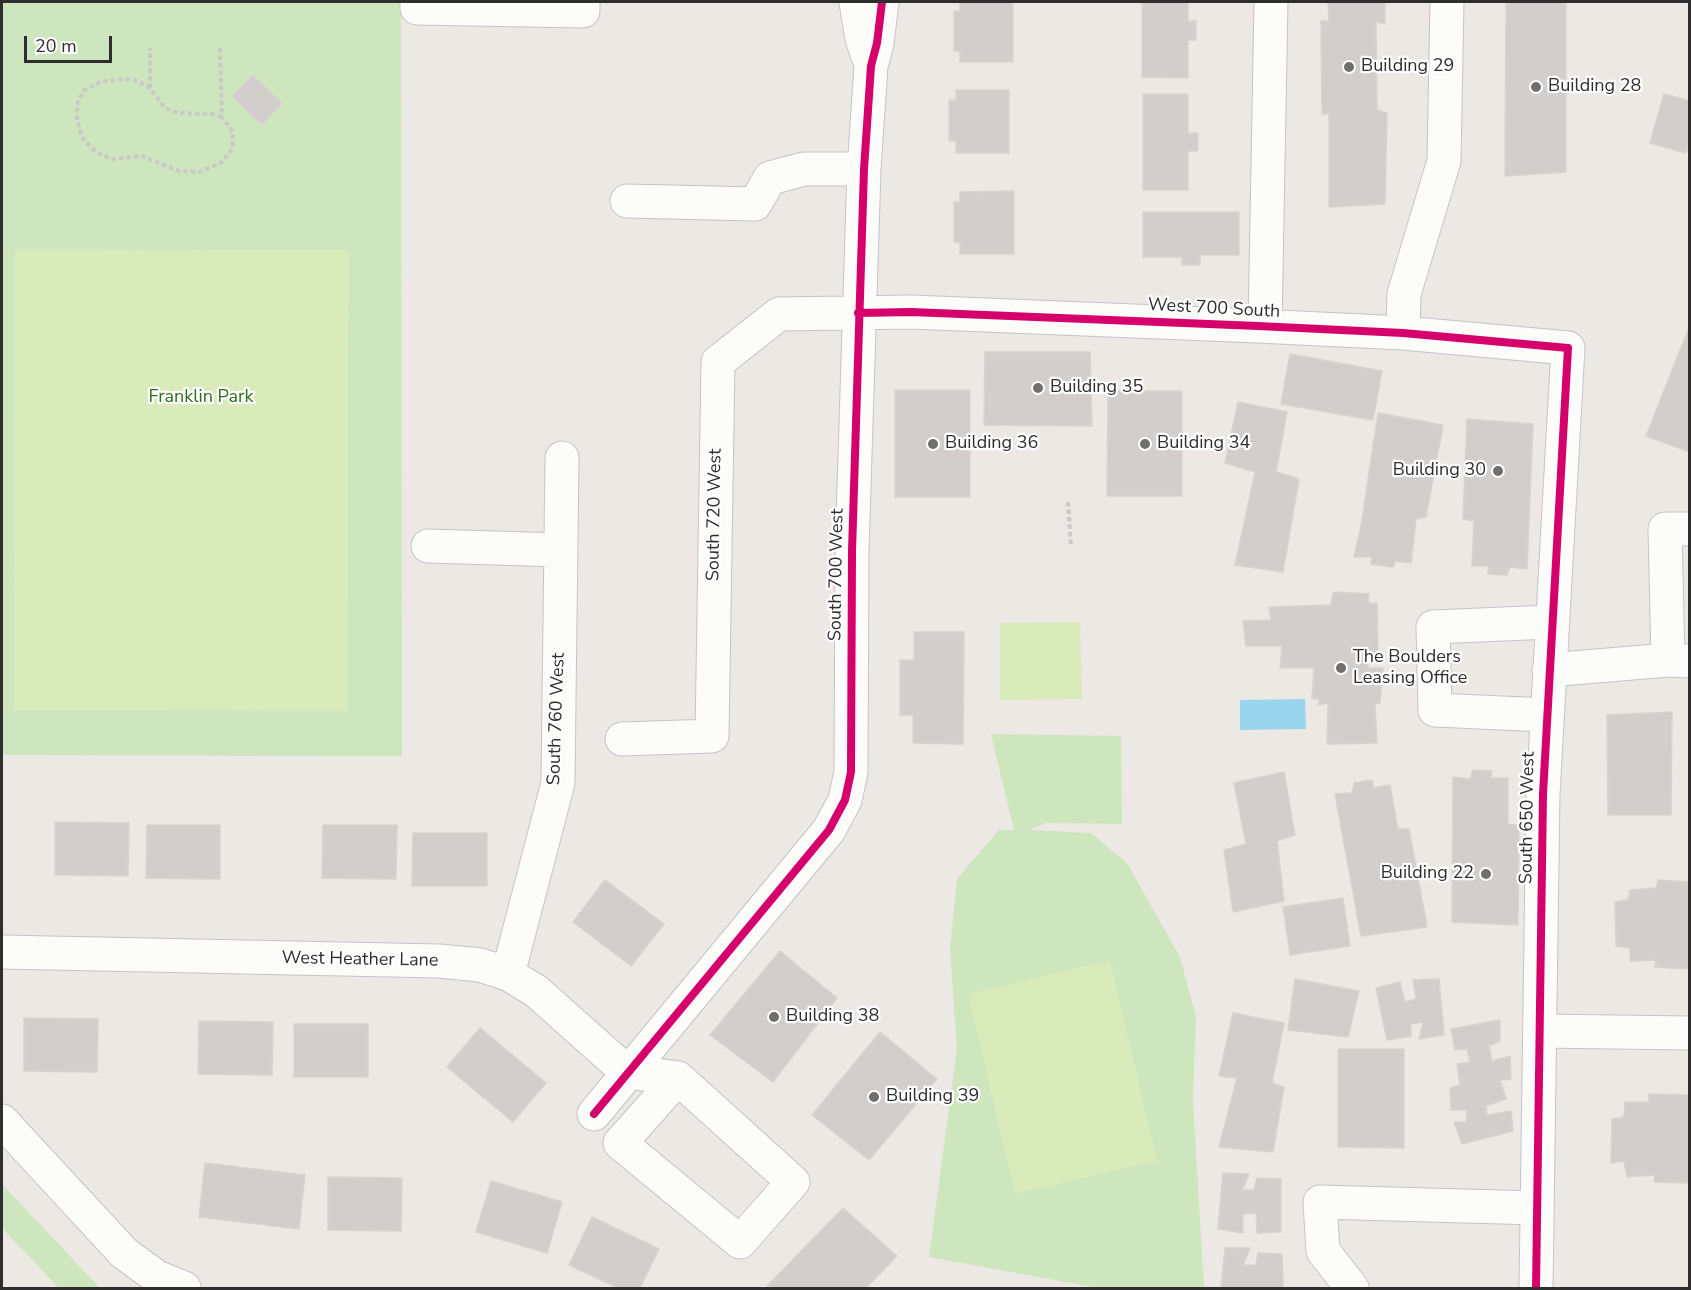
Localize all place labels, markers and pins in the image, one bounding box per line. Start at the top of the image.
place label: Building 29 [1361,56,1454,78]
marker: Building 29 [1342,60,1356,74]
place label: Building 28 [1548,76,1641,98]
marker: Building 28 [1529,80,1543,94]
place label: Building 35 [1050,377,1143,399]
marker: Building 35 [1031,381,1045,395]
place label: Building 36 [945,433,1038,455]
place label: Building 34 [1157,433,1250,455]
marker: Building 36 [926,437,940,451]
marker: Building 34 [1138,437,1152,451]
place label: Building 30 [1393,460,1486,482]
marker: Building 30 [1491,464,1505,478]
place label: The Boulders Leasing Office [1353,647,1467,690]
marker: The Boulders Leasing Office [1334,661,1348,675]
place label: Building 22 [1381,863,1474,885]
marker: Building 22 [1479,867,1493,881]
place label: Building 38 [786,1006,879,1028]
marker: Building 38 [767,1010,781,1024]
place label: Building 39 [886,1086,979,1108]
marker: Building 39 [867,1090,881,1104]

